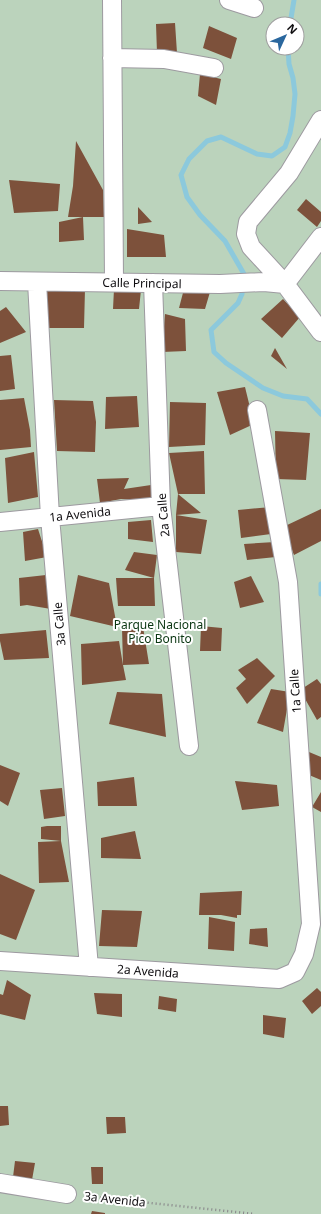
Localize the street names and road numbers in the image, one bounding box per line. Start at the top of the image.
street label: Calle Principal [102,274,182,292]
street label: 2a Calle [153,492,173,538]
street label: 1a Avenida [48,502,112,526]
street label: 3a Calle [49,601,69,647]
street label: 1a Calle [285,668,305,714]
street label: 2a Avenida [117,960,179,982]
street label: 3a Avenida [83,1187,147,1211]

